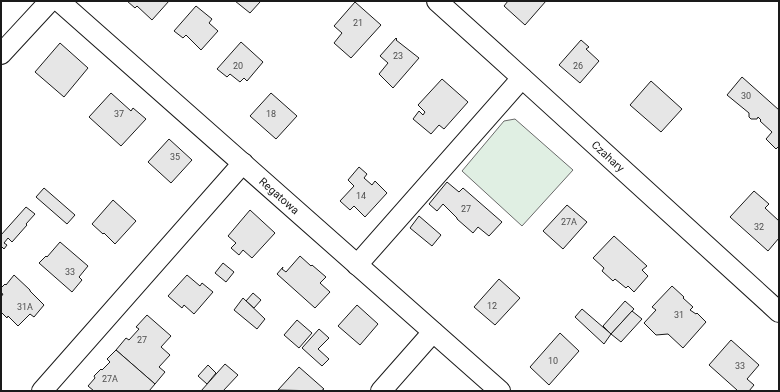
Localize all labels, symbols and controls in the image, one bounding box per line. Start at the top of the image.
house number: 21 [353,18,363,28]
house number: 23 [393,51,403,61]
house number: 20 [233,61,243,71]
house number: 26 [573,61,583,71]
house number: 30 [741,91,751,101]
house number: 37 [114,109,124,119]
house number: 18 [266,109,276,119]
street label: Czahary [589,138,627,175]
house number: 35 [170,152,180,162]
street label: Regatowa [256,175,302,217]
house number: 14 [356,191,366,201]
house number: 27 [461,204,471,214]
house number: 27A [561,217,577,227]
house number: 32 [754,222,764,232]
house number: 33 [65,267,75,277]
house number: 12 [487,301,497,311]
house number: 31A [17,302,33,312]
house number: 31 [674,310,684,320]
house number: 27 [137,335,147,345]
house number: 10 [548,356,558,366]
house number: 33 [735,361,745,371]
house number: 27A [102,374,118,384]

